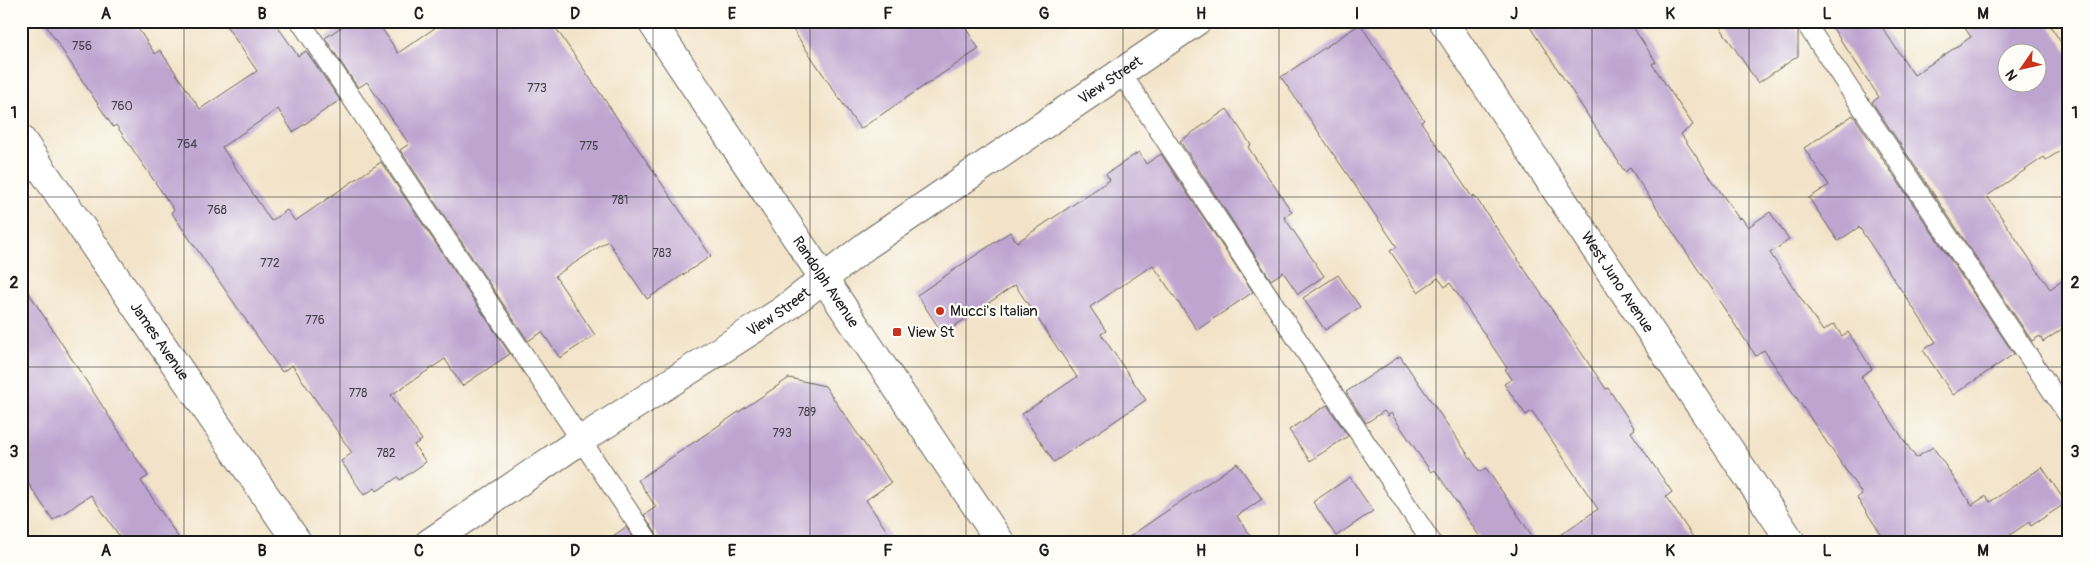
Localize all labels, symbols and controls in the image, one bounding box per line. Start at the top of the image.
text: A [101,4,112,24]
text: B [257,4,267,24]
text: C [414,4,424,24]
text: D [570,4,580,24]
text: E [728,4,737,24]
text: F [883,4,893,24]
text: G [1039,4,1050,24]
text: H [1196,4,1206,24]
text: I [1355,4,1359,24]
text: J [1510,4,1518,24]
text: K [1665,4,1675,24]
text: L [1822,4,1832,24]
text: M [1977,4,1989,24]
house number: 756 [72,39,92,54]
north arrow [1996,42,2046,92]
street label: View Street [1075,51,1147,109]
text: N [2002,66,2021,84]
house number: 773 [527,81,547,96]
house number: 760 [111,99,133,114]
text: 1 [11,103,17,123]
text: 1 [2072,103,2078,123]
house number: 764 [177,137,197,152]
house number: 775 [579,139,599,154]
house number: 781 [611,193,629,208]
house number: 768 [207,203,227,218]
street label: West Juno Avenue [1577,228,1658,337]
street label: Randolph Avenue [788,233,863,332]
house number: 783 [652,246,672,261]
house number: 772 [260,256,280,271]
text: 2 [10,273,19,293]
text: 2 [2071,273,2080,293]
street label: View Street [743,283,815,341]
street label: James Avenue [126,298,193,385]
place label: Mucci's Italian [950,302,1038,321]
marker: Mucci's Italian [934,305,946,317]
house number: 776 [305,313,325,328]
place label: View St [907,323,955,342]
marker: View St [891,326,903,338]
house number: 778 [349,386,367,401]
house number: 789 [798,405,816,420]
house number: 793 [772,426,792,441]
text: 3 [10,442,19,462]
text: 3 [2071,442,2080,462]
house number: 782 [376,446,396,461]
text: A [101,541,112,561]
text: B [257,541,267,561]
text: C [414,541,424,561]
text: D [570,541,580,561]
text: E [728,541,737,561]
text: F [883,541,893,561]
text: G [1039,541,1050,561]
text: H [1196,541,1206,561]
text: I [1355,541,1359,561]
text: J [1510,541,1518,561]
text: K [1665,541,1675,561]
text: L [1822,541,1832,561]
text: M [1977,541,1989,561]

